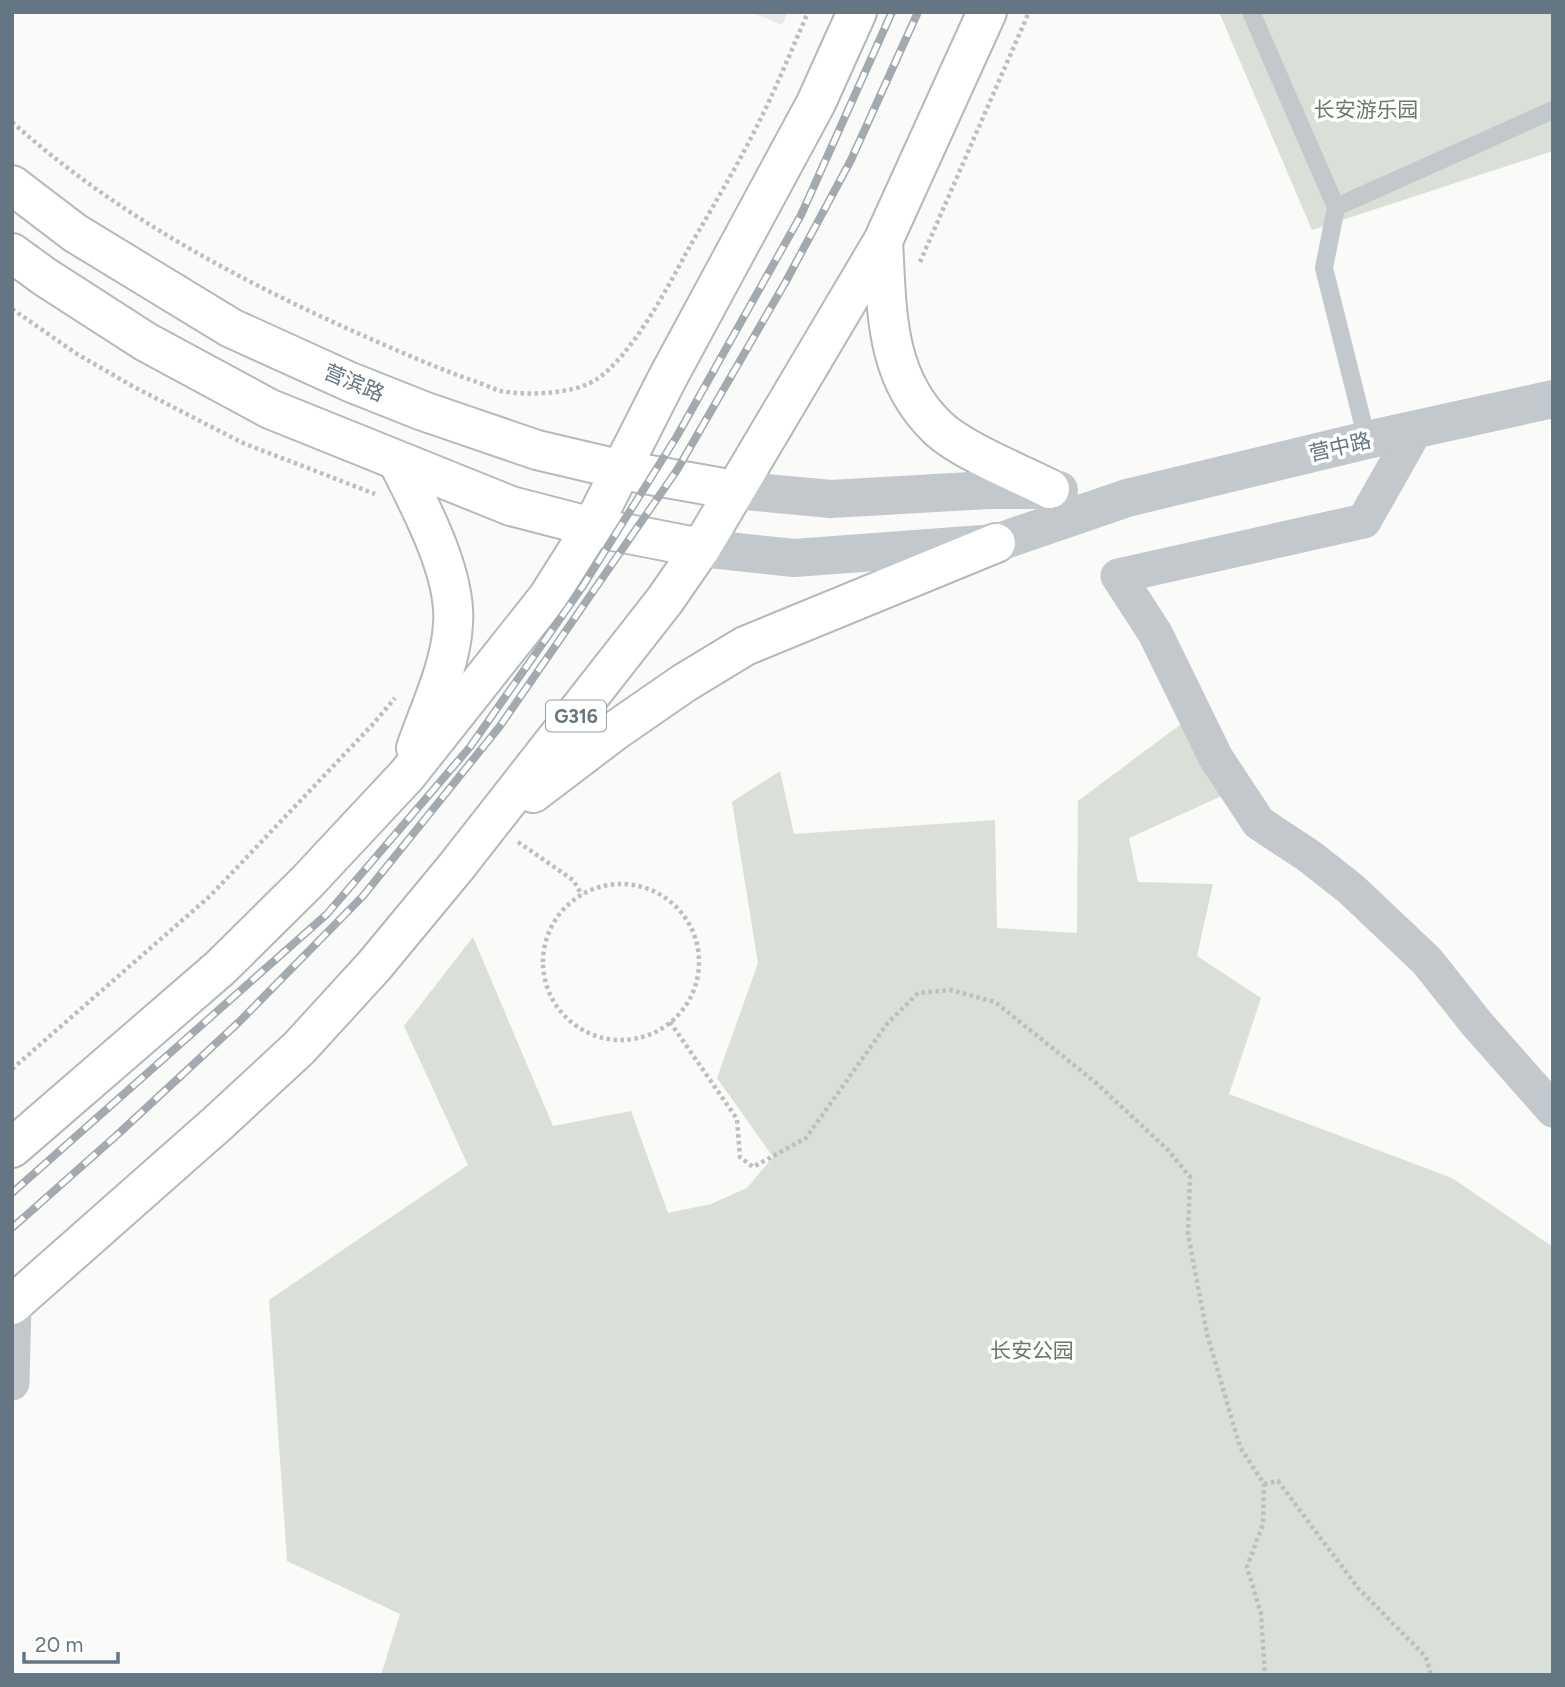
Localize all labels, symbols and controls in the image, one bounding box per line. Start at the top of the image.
park label: 长安游乐园 [1314,97,1419,122]
street label: 营滨路 [320,359,388,406]
street label: 营中路 [1306,427,1373,466]
road number: G316 [546,701,606,732]
park label: 长安公园 [990,1338,1074,1363]
scale bar [24,1620,119,1664]
text: 20 m [35,1632,83,1657]

